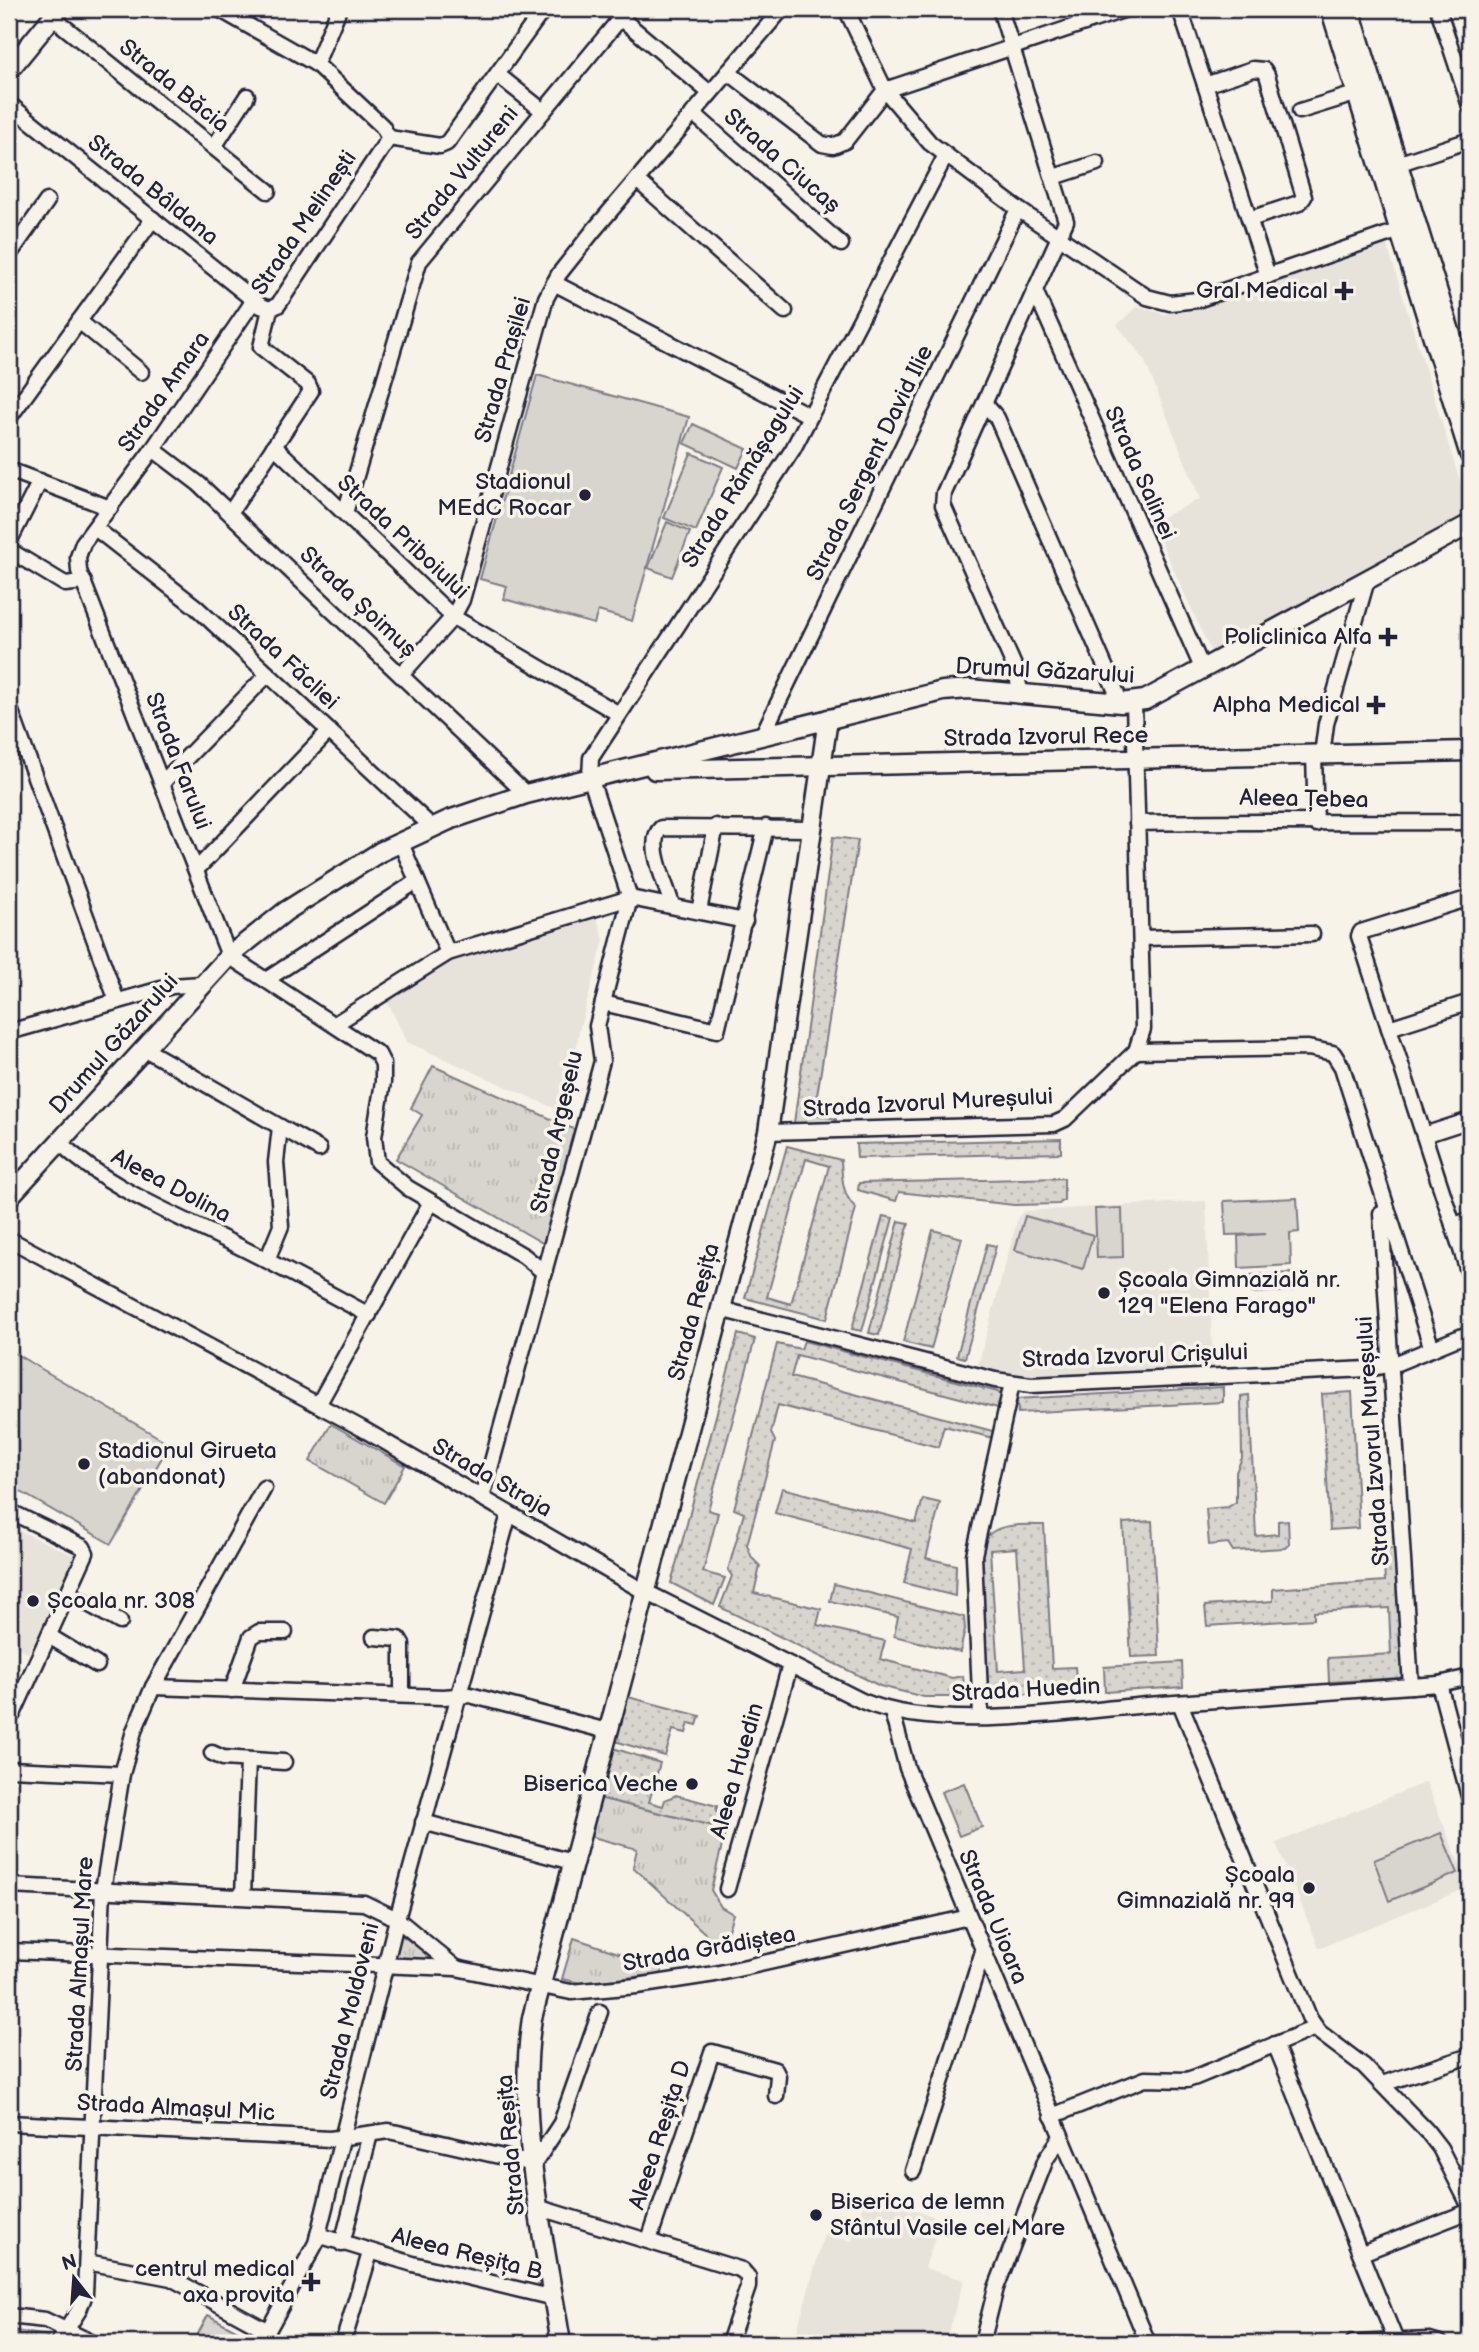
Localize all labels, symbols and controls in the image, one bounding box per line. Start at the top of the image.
street label: Strada Băcia [113,33,235,139]
street label: Strada Vultureni [399,100,525,246]
street label: Strada Ciucaș [718,103,846,219]
street label: Strada Bâldana [82,129,224,251]
street label: Strada Melinești [245,145,363,301]
place label: Gral Medical [1196,277,1328,305]
marker: Gral Medical [1334,281,1354,301]
street label: Strada Prașilei [469,294,537,446]
street label: Strada Amara [112,326,216,458]
street label: Strada Sergent David Ilie [801,340,939,586]
street label: Strada Rămășagului [676,381,810,573]
street label: Strada Salinei [1098,402,1182,544]
place label: Stadionul MEdC Rocar [437,468,572,522]
street label: Strada Priboiului [331,469,475,605]
marker: Stadionul MEdC Rocar [577,487,593,503]
street label: Strada Șoimuș [294,541,422,663]
street label: Strada Făcliei [222,598,344,716]
place label: Policlinica Alfa [1224,623,1372,651]
marker: Policlinica Alfa [1378,627,1398,647]
street label: Drumul Găzarului [955,652,1135,690]
street label: Strada Farului [139,688,217,834]
place label: Alpha Medical [1213,691,1360,719]
marker: Alpha Medical [1366,695,1386,715]
street label: Strada Izvorul Rece [943,721,1149,753]
street label: Aleea Țebea [1239,784,1369,814]
street label: Drumul Găzarului [44,968,184,1120]
street label: Strada Argeșelu [525,1048,589,1216]
street label: Strada Izvorul Mureșului [802,1082,1054,1124]
street label: Aleea Dolina [106,1143,236,1229]
street label: Strada Reșița [662,1240,726,1384]
place label: Școala Gimnazială nr. 129 "Elena Farago" [1118,1266,1340,1320]
marker: Școala Gimnazială nr. 129 "Elena Farago" [1096,1285,1112,1301]
street label: Strada Izvorul Mureșului [1350,1315,1396,1567]
street label: Strada Izvorul Crișului [1021,1338,1249,1374]
street label: Strada Straja [427,1432,557,1524]
place label: Stadionul Girueta (abandonat) [98,1437,277,1491]
marker: Stadionul Girueta (abandonat) [76,1456,92,1472]
place label: Școala nr. 308 [47,1587,195,1615]
marker: Școala nr. 308 [25,1593,41,1609]
street label: Strada Huedin [951,1672,1101,1708]
street label: Aleea Huedin [704,1700,770,1842]
place label: Biserica Veche [523,1770,678,1798]
marker: Biserica Veche [684,1776,700,1792]
street label: Strada Uioara [952,1846,1034,1988]
street label: Strada Almașul Mare [60,1856,100,2072]
place label: Școala Gimnazială nr. 99 [1116,1861,1295,1915]
marker: Școala Gimnazială nr. 99 [1301,1880,1317,1896]
street label: Strada Moldoveni [315,1920,385,2102]
street label: Strada Grădiștea [620,1920,798,1978]
street label: Aleea Reșița D [623,2057,697,2213]
street label: Strada Reșița [491,2073,531,2217]
street label: Strada Almașul Mic [76,2089,276,2127]
place label: Biserica de lemn Sfântul Vasile cel Mare [830,2188,1065,2242]
marker: Biserica de lemn Sfântul Vasile cel Mare [808,2207,824,2223]
street label: Aleea Reșița B [389,2222,546,2286]
north arrow [38,2244,108,2314]
text: N [59,2250,80,2276]
place label: centrul medical axa provita [135,2255,295,2309]
marker: centrul medical axa provita [301,2272,321,2292]

